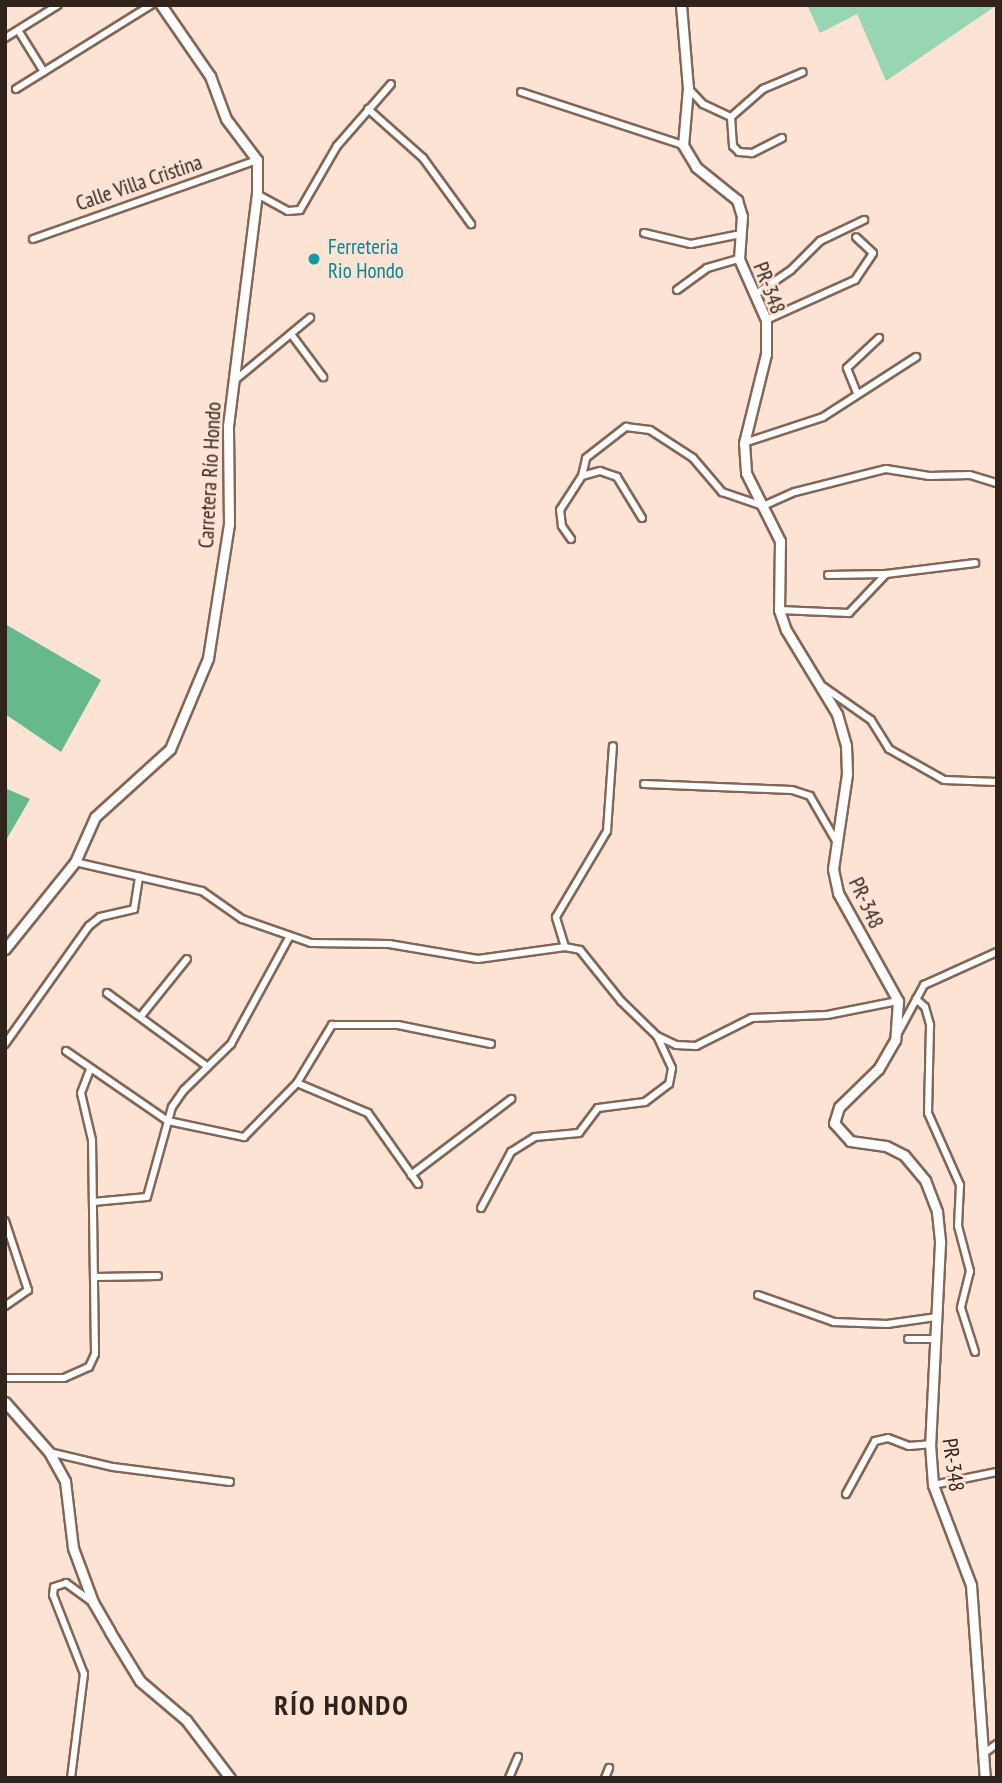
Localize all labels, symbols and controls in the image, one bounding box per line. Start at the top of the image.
street label: Calle Villa Cristina [72,150,206,216]
place label: Ferreteria Rio Hondo [328,234,404,284]
marker: Ferreteria Rio Hondo [306,251,322,267]
street label: PR-348 [748,259,790,317]
street label: Carretera Río Hondo [194,401,226,549]
street label: PR-348 [843,874,889,932]
street label: PR-348 [937,1437,969,1493]
district label: RÍO HONDO [275,1688,409,1722]

